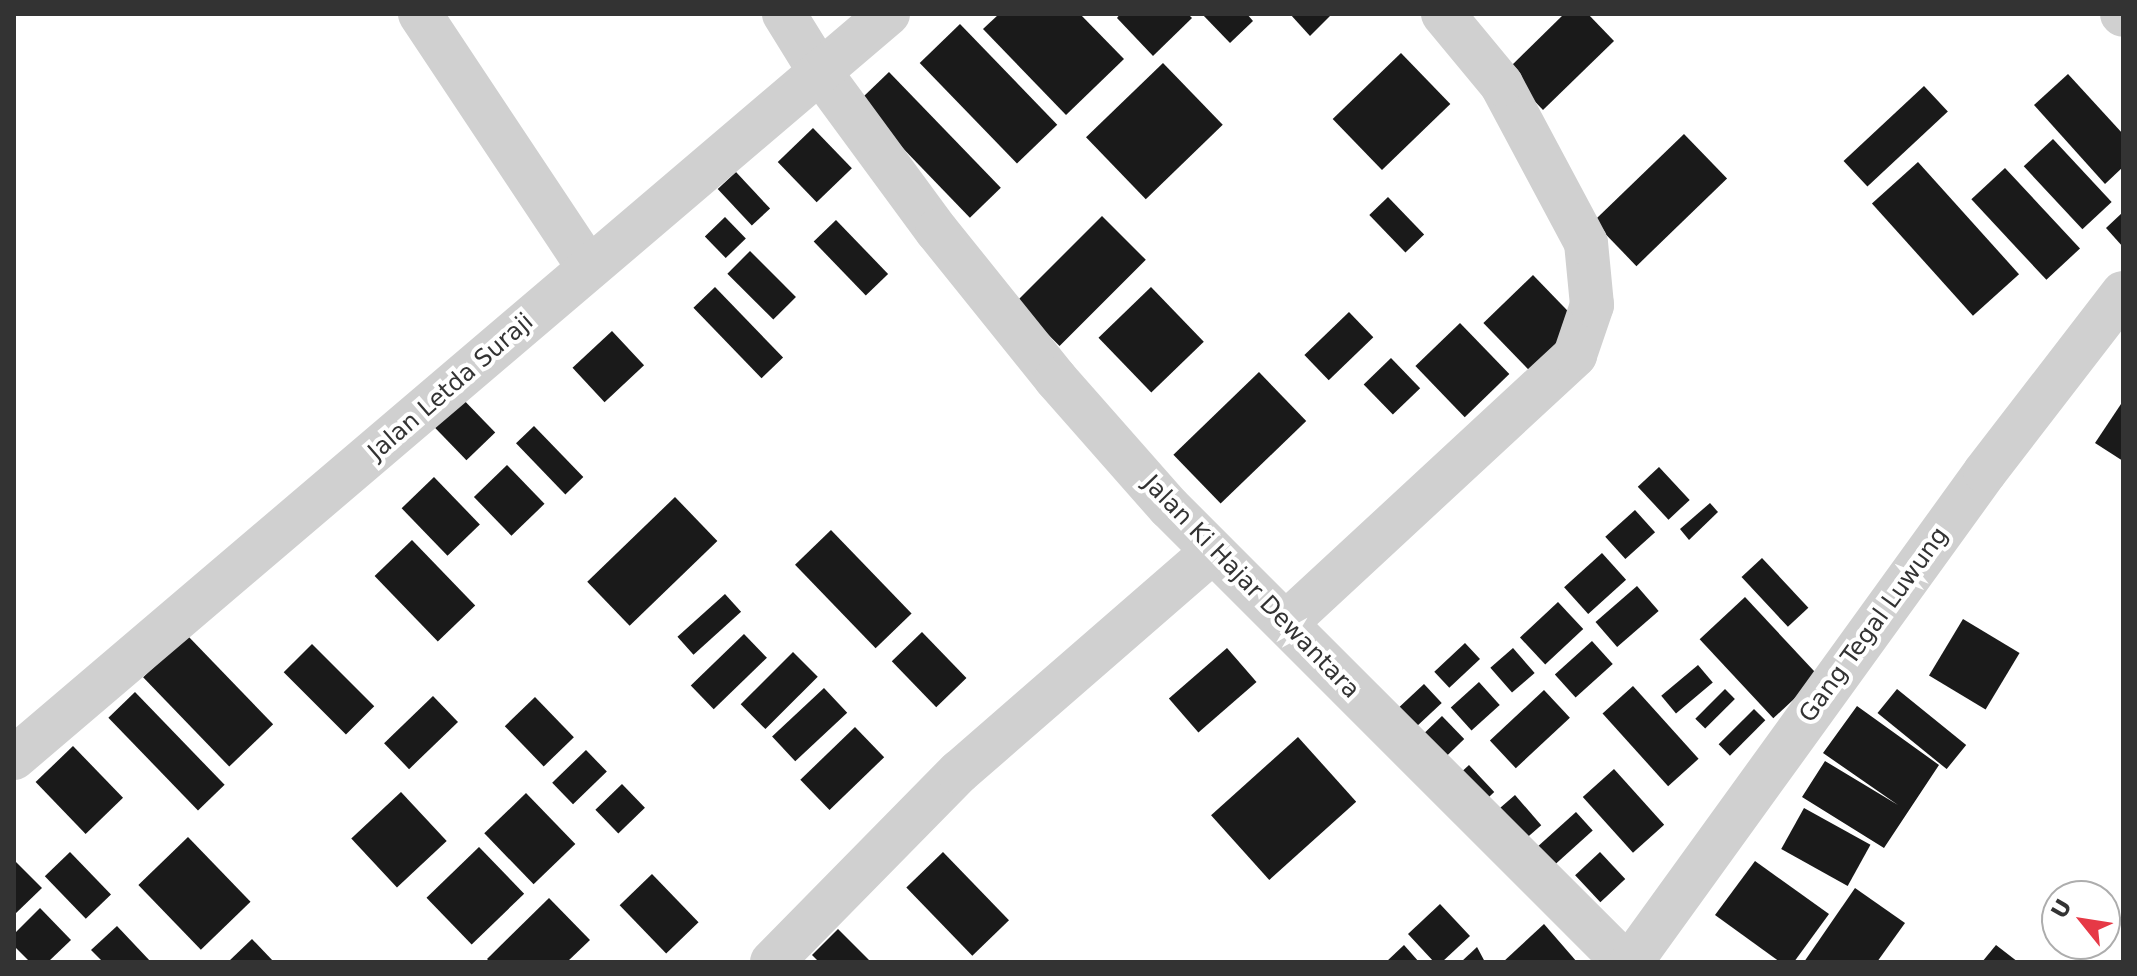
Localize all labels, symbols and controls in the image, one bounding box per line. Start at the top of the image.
street label: Jalan Letda Suraji [363,308,539,466]
street label: Jalan Ki Hajar Dewantara [1137,469,1365,705]
street label: Gang Tegal Luwung [1793,522,1955,728]
north arrow [2041,880,2121,960]
text: U [2046,895,2077,923]

